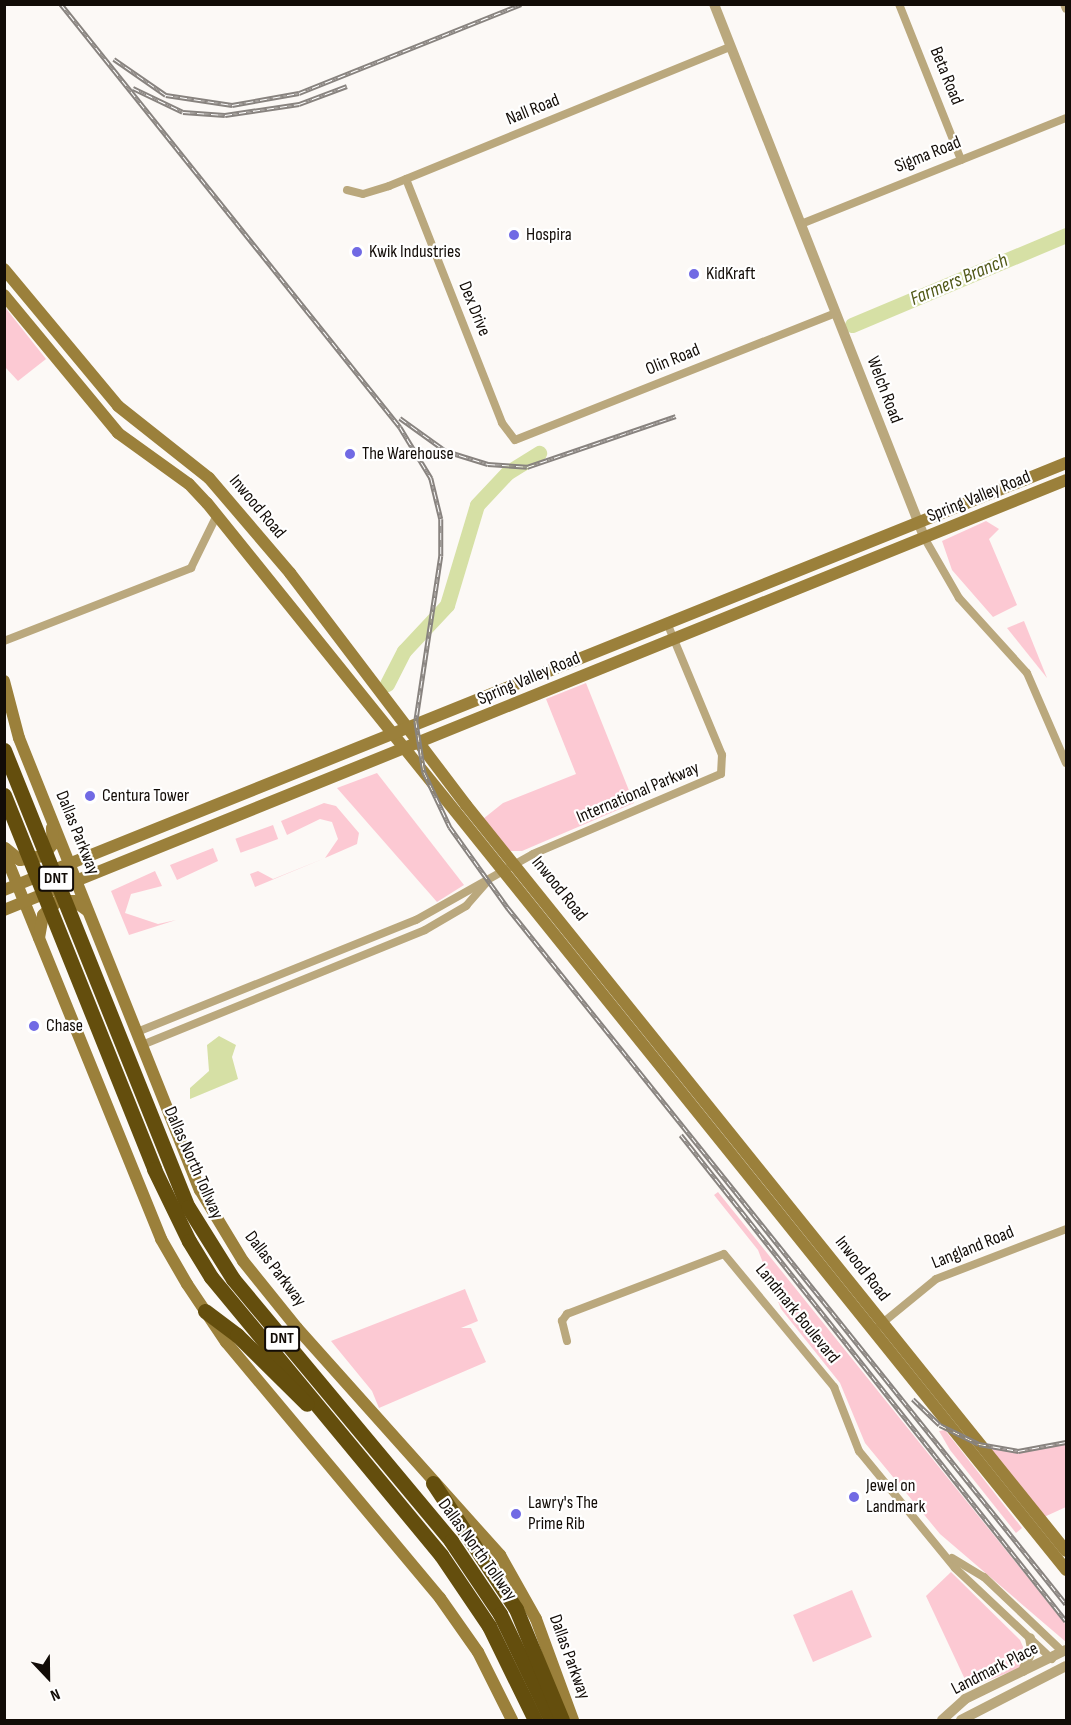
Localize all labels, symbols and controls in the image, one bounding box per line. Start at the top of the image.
street label: Beta Road [925,44,967,108]
street label: Nall Road [503,90,563,130]
street label: Sigma Road [892,132,964,178]
place label: Hospira [526,224,572,246]
marker: Hospira [507,228,521,242]
place label: Kwik Industries [369,241,461,263]
marker: Kwik Industries [350,245,364,259]
water label: Farmers Branch [907,249,1011,311]
place label: KidKraft [706,263,756,285]
marker: KidKraft [687,267,701,281]
street label: Dex Drive [453,279,495,339]
street label: Olin Road [643,339,703,381]
street label: Welch Road [861,354,907,426]
place label: The Warehouse [362,443,454,465]
marker: The Warehouse [343,447,357,461]
street label: Spring Valley Road [924,466,1034,528]
street label: Inwood Road [224,471,290,543]
street label: Spring Valley Road [474,648,584,710]
street label: International Parkway [573,757,703,829]
place label: Centura Tower [102,785,189,807]
street label: Dallas Parkway [50,788,104,878]
marker: Centura Tower [83,789,97,803]
street label: Inwood Road [526,852,592,926]
road number: DNT [38,866,74,892]
place label: Chase [46,1015,83,1037]
marker: Chase [27,1019,41,1033]
street label: Dallas North Tollway [159,1104,227,1222]
street label: Langland Road [929,1222,1017,1274]
street label: Dallas Parkway [240,1227,310,1311]
street label: Inwood Road [830,1232,894,1306]
street label: Landmark Boulevard [750,1260,844,1368]
road number: DNT [264,1326,300,1352]
place label: Jewel on Landmark [866,1476,925,1518]
marker: Jewel on Landmark [847,1490,861,1504]
place label: Lawry's The Prime Rib [528,1493,598,1536]
street label: Dallas North Tollway [433,1495,521,1605]
marker: Lawry's The Prime Rib [509,1507,523,1521]
street label: Dallas Parkway [544,1612,594,1702]
street label: Landmark Place [948,1638,1042,1700]
north arrow [18,1647,78,1707]
text: N [47,1684,62,1705]

